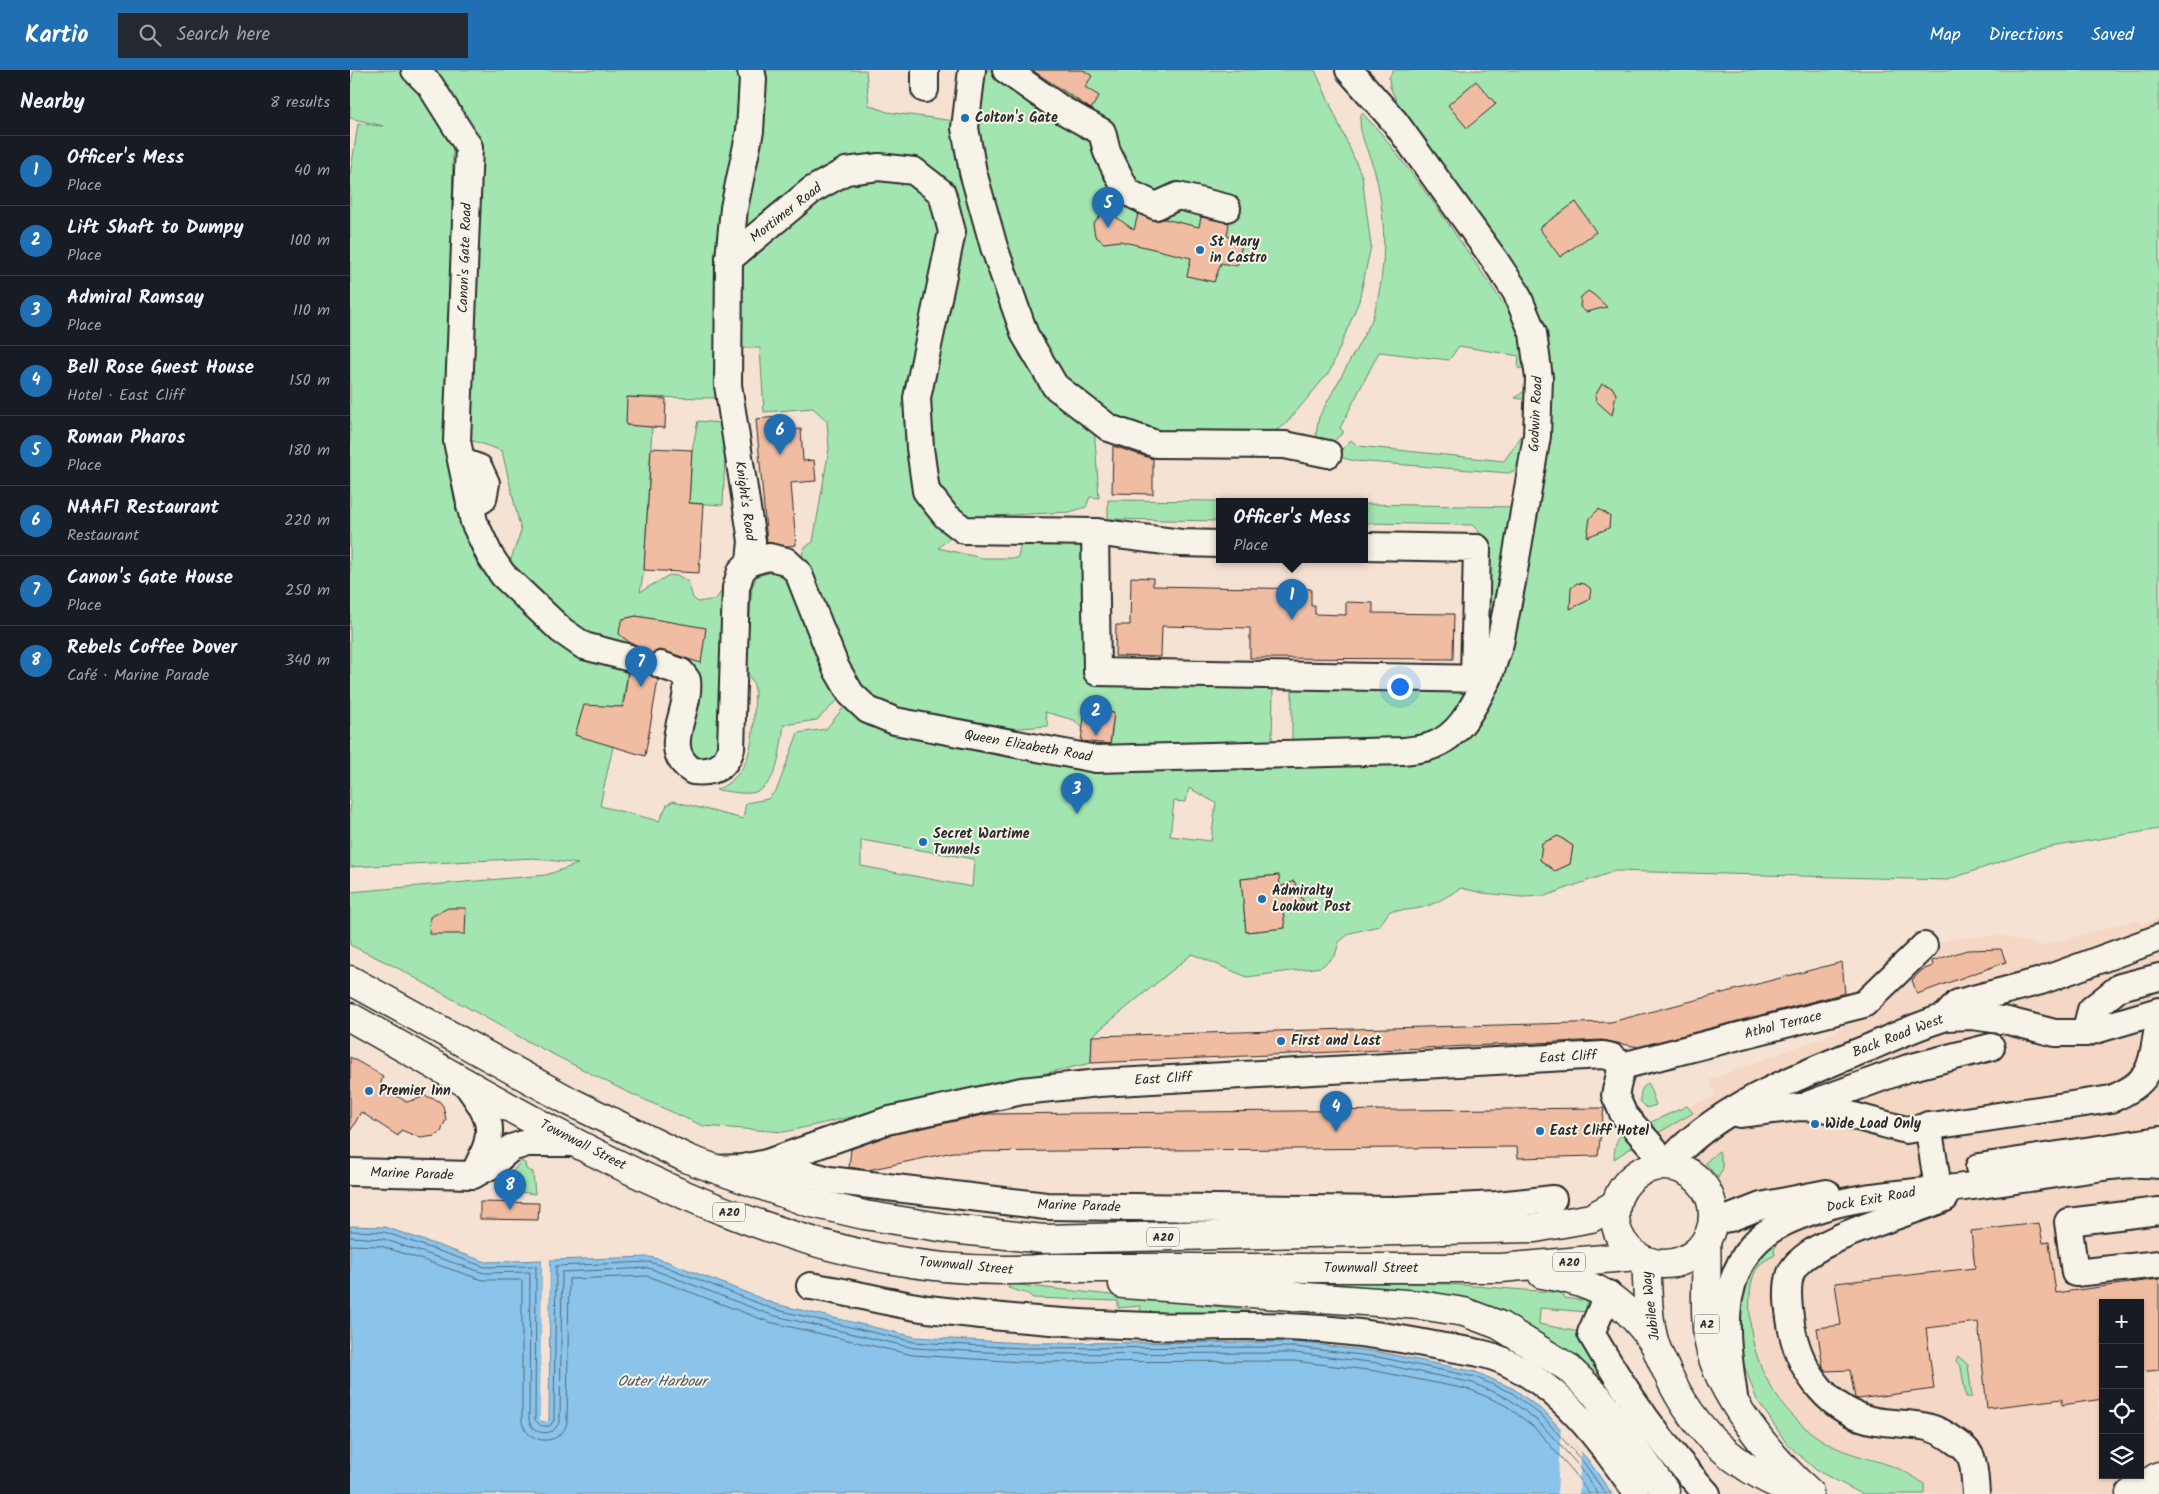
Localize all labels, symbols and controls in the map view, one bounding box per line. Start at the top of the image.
search box [118,13,468,58]
text: Kartio [25,16,88,55]
text: Search here [176,20,270,50]
icon: search [136,21,164,49]
text: Map [1929,21,1961,50]
text: Directions [1989,21,2063,50]
text: Saved [2091,21,2134,50]
text: Nearby [20,86,85,119]
text: 8 results [270,90,330,115]
place label: Colton's Gate [975,107,1058,129]
marker: Colton's Gate [959,112,971,124]
text: Officer's Mess [67,143,184,173]
text: 1 [34,158,38,183]
text: 40 m [294,158,330,183]
text: Place [67,173,101,198]
street label: Mortimer Road [745,177,828,248]
pin: 5 [1092,187,1124,228]
street label: Canon's Gate Road [452,201,478,314]
text: Lift Shaft to Dumpy [67,213,244,243]
text: 2 [31,228,41,253]
text: 100 m [290,228,330,253]
place label: St Mary in Castro [1210,231,1267,269]
text: Place [67,243,101,268]
marker: St Mary in Castro [1194,244,1206,256]
text: Admiral Ramsay [67,283,204,313]
text: 3 [32,298,40,323]
text: 110 m [293,298,330,323]
text: Place [67,313,101,338]
text: Bell Rose Guest House [67,353,254,383]
text: 4 [32,368,40,393]
text: 150 m [289,368,330,393]
street label: Godwin Road [1523,375,1549,452]
text: Hotel · East Cliff [67,383,185,408]
pin: 6 [764,414,796,455]
text: Roman Pharos [67,423,185,453]
text: 5 [32,438,40,463]
text: 180 m [288,438,330,463]
text: Place [67,453,101,478]
street label: Knight's Road [729,460,762,543]
text: NAAFI Restaurant [67,493,219,523]
popup [1216,498,1368,563]
text: Officer's Mess [1233,503,1351,533]
text: 6 [32,508,40,533]
text: 220 m [284,508,330,533]
text: Restaurant [67,523,139,548]
text: Place [1233,533,1268,558]
text: Canon's Gate House [67,563,233,593]
text: 7 [32,578,40,603]
text: 250 m [285,578,330,603]
pin: 1 [1276,579,1308,620]
text: Place [67,593,101,618]
text: Rebels Coffee Dover [67,633,237,663]
pin: 7 [625,646,657,687]
text: 8 [31,648,41,673]
text: 340 m [285,648,330,673]
text: Café · Marine Parade [67,663,209,688]
your location [1387,674,1413,700]
pin: 2 [1080,695,1112,736]
street label: Queen Elizabeth Road [962,724,1095,768]
pin: 3 [1061,773,1093,814]
place label: Secret Wartime Tunnels [933,823,1030,861]
marker: Secret Wartime Tunnels [917,836,929,848]
place label: Admiralty Lookout Post [1272,880,1352,918]
marker: Admiralty Lookout Post [1256,893,1268,905]
street label: Athol Terrace [1742,1005,1825,1045]
street label: Back Road West [1849,1008,1947,1064]
place label: First and Last [1291,1030,1382,1052]
marker: First and Last [1275,1035,1287,1047]
street label: East Cliff [1539,1044,1599,1069]
street label: East Cliff [1134,1066,1194,1091]
place label: Premier Inn [379,1080,451,1102]
marker: Premier Inn [363,1085,375,1097]
pin: 4 [1320,1091,1352,1132]
place label: Wide Load Only [1825,1113,1922,1135]
street label: Townwall Street [536,1114,631,1177]
marker: Wide Load Only [1809,1118,1821,1130]
place label: East Cliff Hotel [1550,1120,1649,1142]
marker: East Cliff Hotel [1534,1125,1546,1137]
street label: Marine Parade [370,1162,455,1186]
pin: 8 [494,1169,526,1210]
street label: Dock Exit Road [1825,1181,1918,1219]
street label: Marine Parade [1037,1194,1122,1218]
road number: A20 [713,1202,745,1222]
road number: A20 [1147,1228,1179,1246]
street label: Townwall Street [918,1251,1015,1281]
road number: A20 [1553,1252,1585,1272]
street label: Townwall Street [1324,1257,1419,1279]
street label: Jubilee Way [1636,1270,1666,1342]
map controls [2099,1299,2144,1479]
button: + [2099,1299,2144,1344]
road number: A2 [1694,1314,1720,1334]
button: − [2099,1344,2144,1389]
water label: Outer Harbour [618,1370,709,1394]
button: locate [2099,1389,2144,1434]
button: layers [2099,1434,2144,1479]

